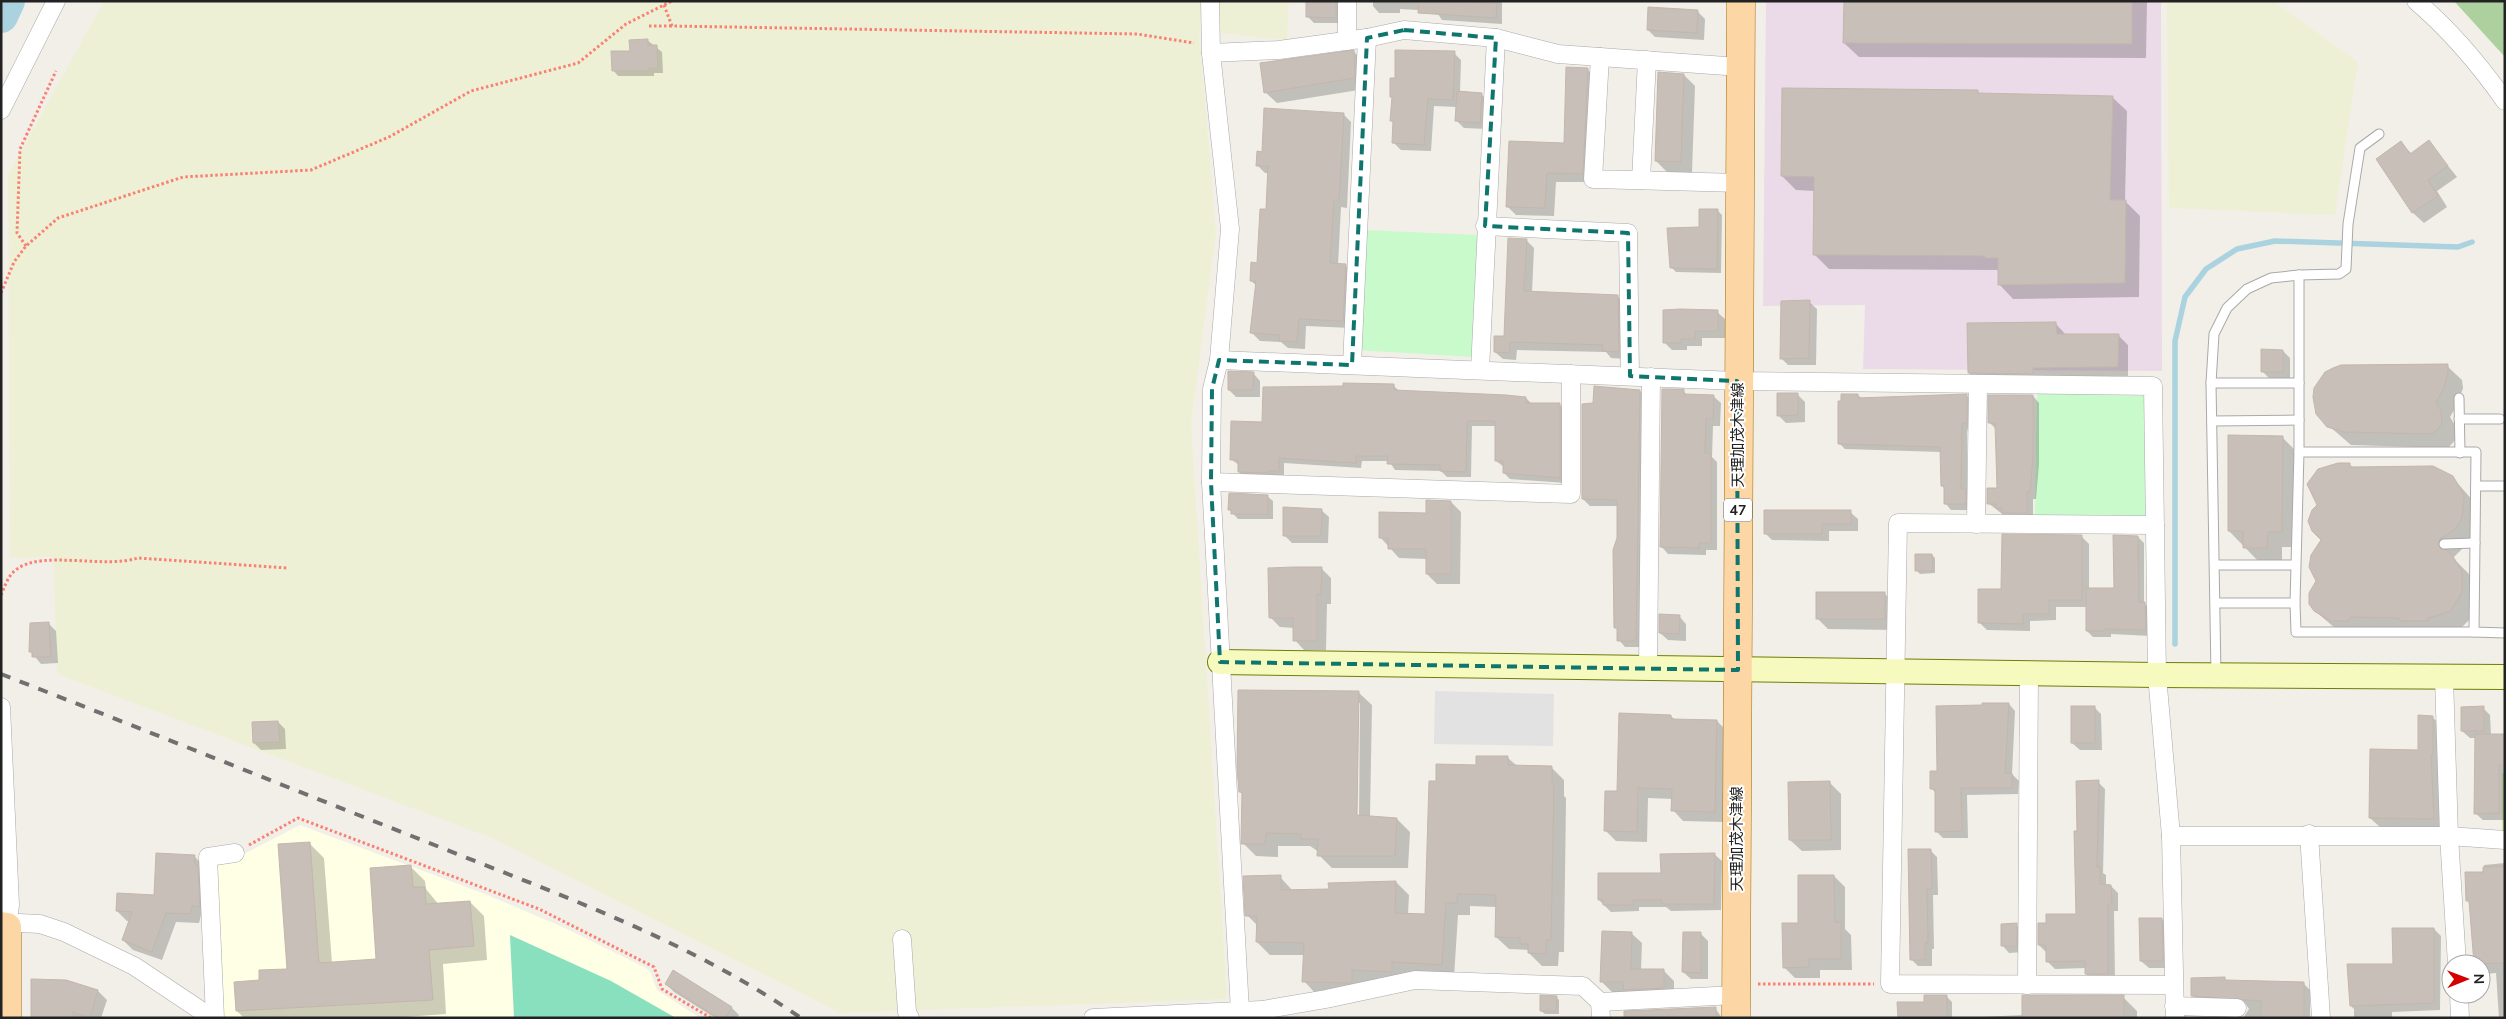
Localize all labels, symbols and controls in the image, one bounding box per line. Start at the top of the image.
street label: 天理加茂木津線 [1728,382,1748,488]
road number: 47 [1724,498,1752,522]
street label: 天理加茂木津線 [1727,786,1747,892]
north arrow [2441,954,2491,1004]
text: N [2469,973,2488,984]

